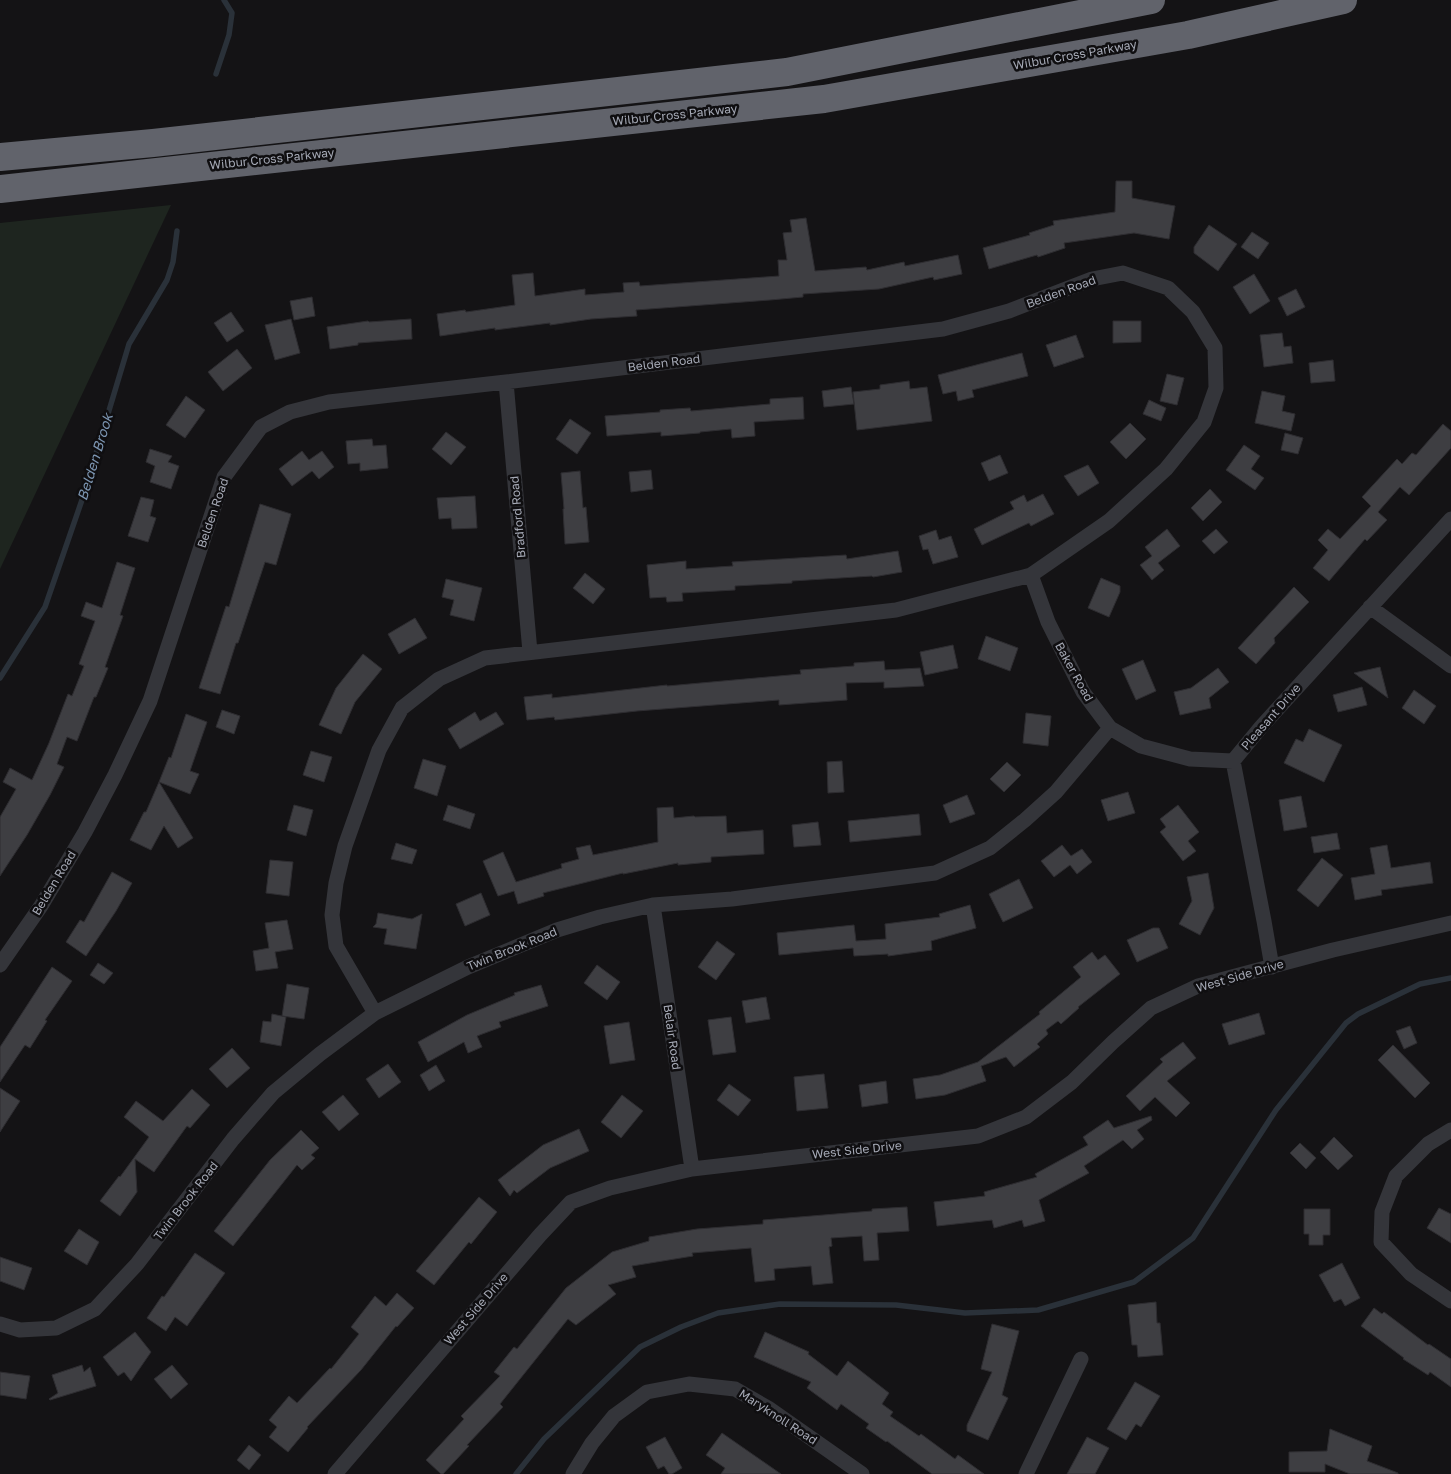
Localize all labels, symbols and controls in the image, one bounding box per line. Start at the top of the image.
street label: Wilbur Cross Parkway [1012,36,1138,73]
street label: Wilbur Cross Parkway [612,100,738,129]
street label: Wilbur Cross Parkway [209,144,335,173]
street label: Belden Road [1024,272,1098,311]
street label: Belden Road [627,351,701,374]
water label: Belden Brook [73,409,116,502]
street label: Bradford Road [506,475,529,559]
street label: Belden Road [194,476,231,550]
street label: Baker Road [1052,640,1097,704]
street label: Pleasant Drive [1238,680,1304,753]
street label: Belden Road [28,848,79,918]
street label: Twin Brook Road [465,924,559,973]
street label: West Side Drive [1194,956,1285,995]
street label: Belair Road [660,1003,685,1071]
street label: West Side Drive [811,1137,903,1162]
street label: Twin Brook Road [150,1158,221,1243]
street label: West Side Drive [440,1270,511,1348]
street label: Maryknoll Road [736,1386,820,1447]

